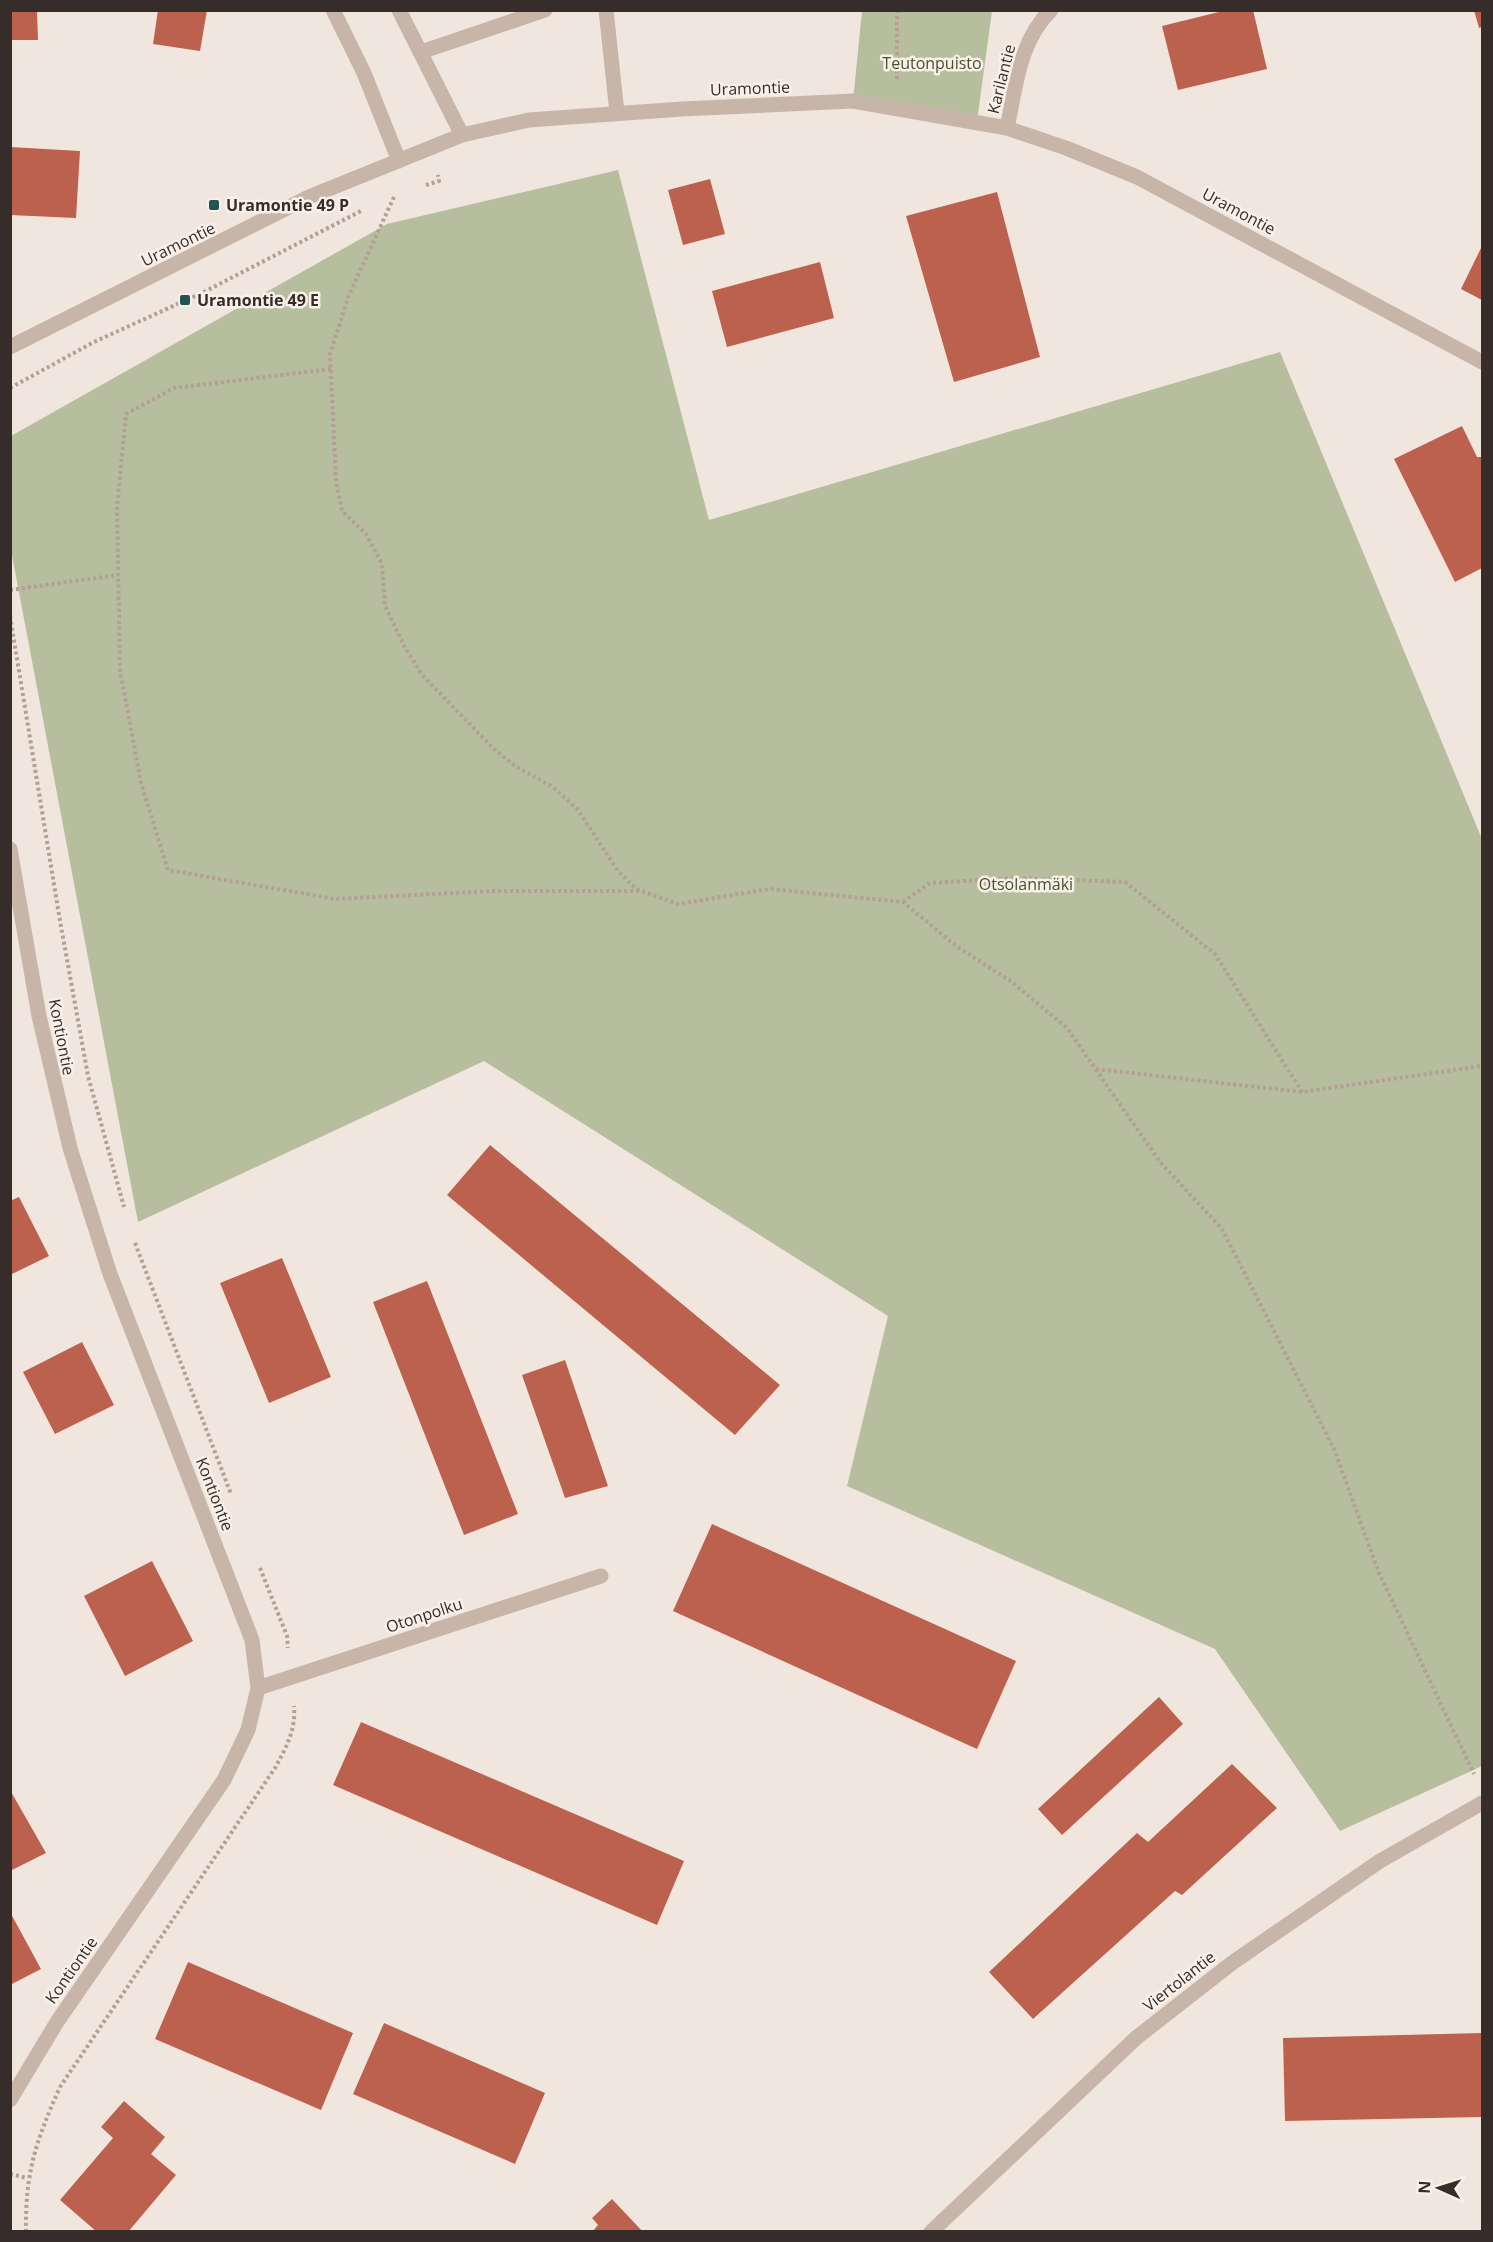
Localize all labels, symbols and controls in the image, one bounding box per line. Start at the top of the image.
street label: Karilantie [982,42,1020,116]
park label: Teutonpuisto [882,52,982,74]
street label: Uramontie [710,76,790,100]
street label: Uramontie [1198,182,1280,240]
place label: Uramontie 49 P [226,194,349,216]
marker: Uramontie 49 P [207,198,221,212]
street label: Uramontie [137,217,219,271]
place label: Uramontie 49 E [197,289,319,311]
marker: Uramontie 49 E [178,293,192,307]
park label: Otsolanmäki [979,873,1073,895]
street label: Kontiontie [44,997,80,1077]
street label: Kontiontie [191,1454,239,1534]
street label: Otonpolku [383,1592,465,1638]
street label: Kontiontie [40,1932,102,2008]
street label: Viertolantie [1138,1946,1220,2016]
north arrow [1409,2158,1469,2218]
text: N [1413,2180,1435,2194]

